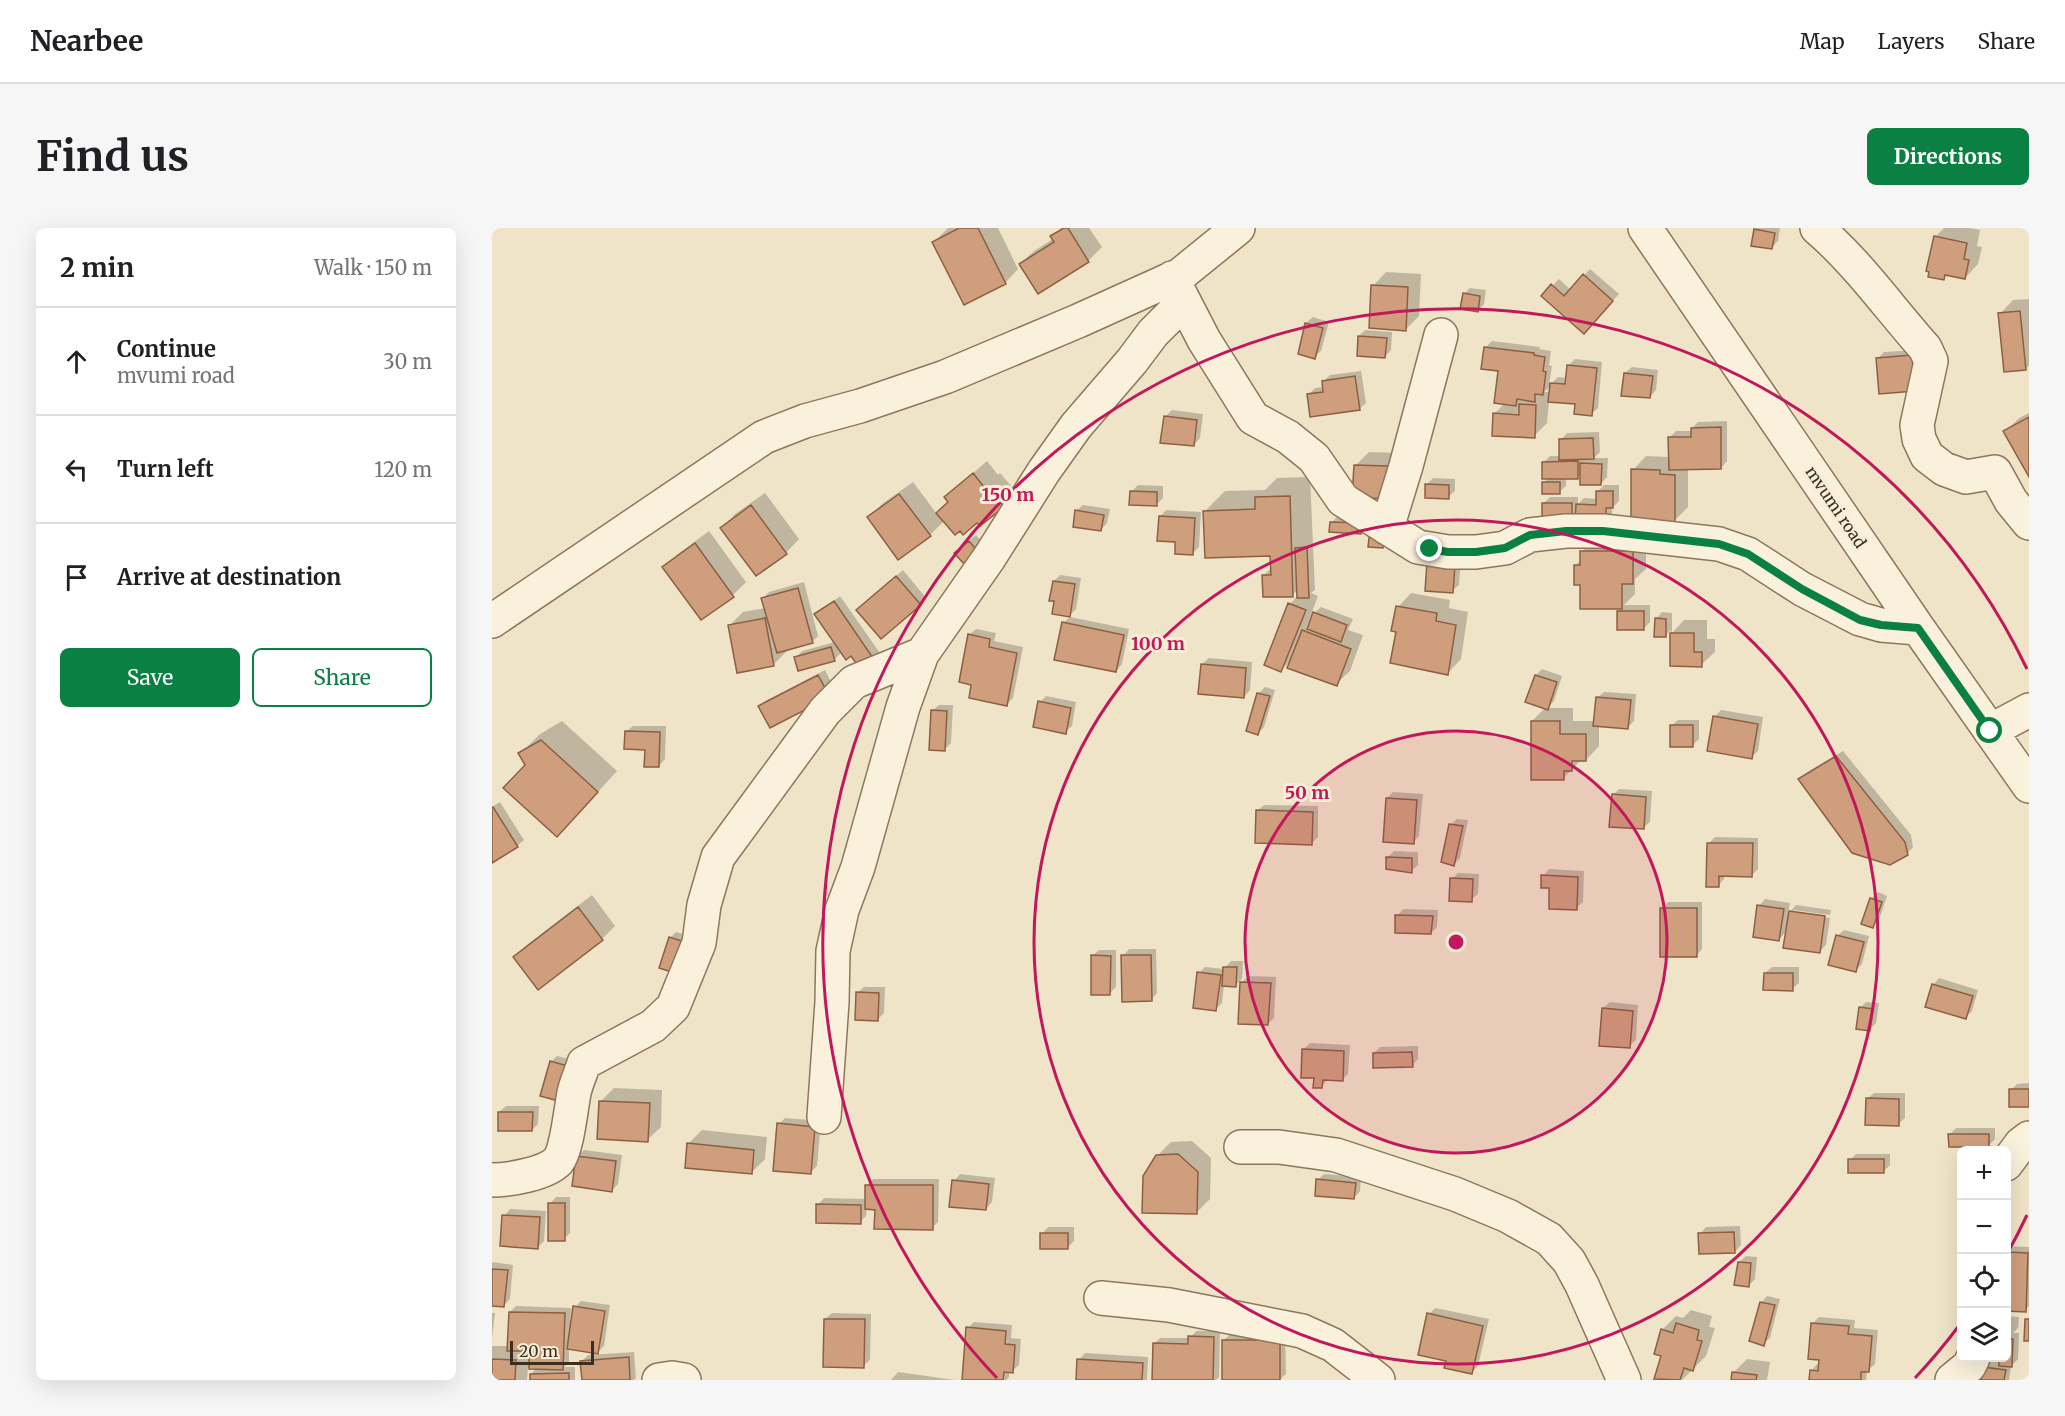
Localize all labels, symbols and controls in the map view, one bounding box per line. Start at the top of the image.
text: Nearbee [30,23,143,59]
text: Map [1800,28,1845,55]
text: Layers [1878,28,1945,55]
text: Share [1978,28,2035,55]
button: Directions [1867,128,2029,185]
text: Find us [36,130,189,182]
text: 2 min [60,251,134,284]
text: Walk · 150 m [314,255,432,280]
text: Continue [117,335,216,363]
icon: ahead [60,345,93,378]
text: 30 m [383,349,432,374]
text: mvumi road [117,363,235,388]
icon: left [60,453,93,486]
text: Turn left [117,455,214,483]
text: 120 m [374,457,432,482]
street label: mvumi road [1801,462,1871,552]
text: 150 m [982,483,1034,506]
route end [1416,535,1442,561]
icon: arrive [60,561,93,594]
text: Arrive at destination [117,563,341,591]
text: 100 m [1131,632,1185,655]
button: Save [60,648,240,707]
button: Share [252,648,432,707]
route start [1976,717,2002,743]
text: 50 m [1285,781,1329,804]
centre of rings [1446,932,1466,952]
map controls [1957,1146,2011,1362]
button: + [1957,1146,2011,1200]
button: − [1957,1200,2011,1254]
button: locate [1957,1254,2011,1308]
button: layers [1957,1308,2011,1362]
scale bar [510,1338,594,1366]
text: 20 m [519,1341,558,1361]

